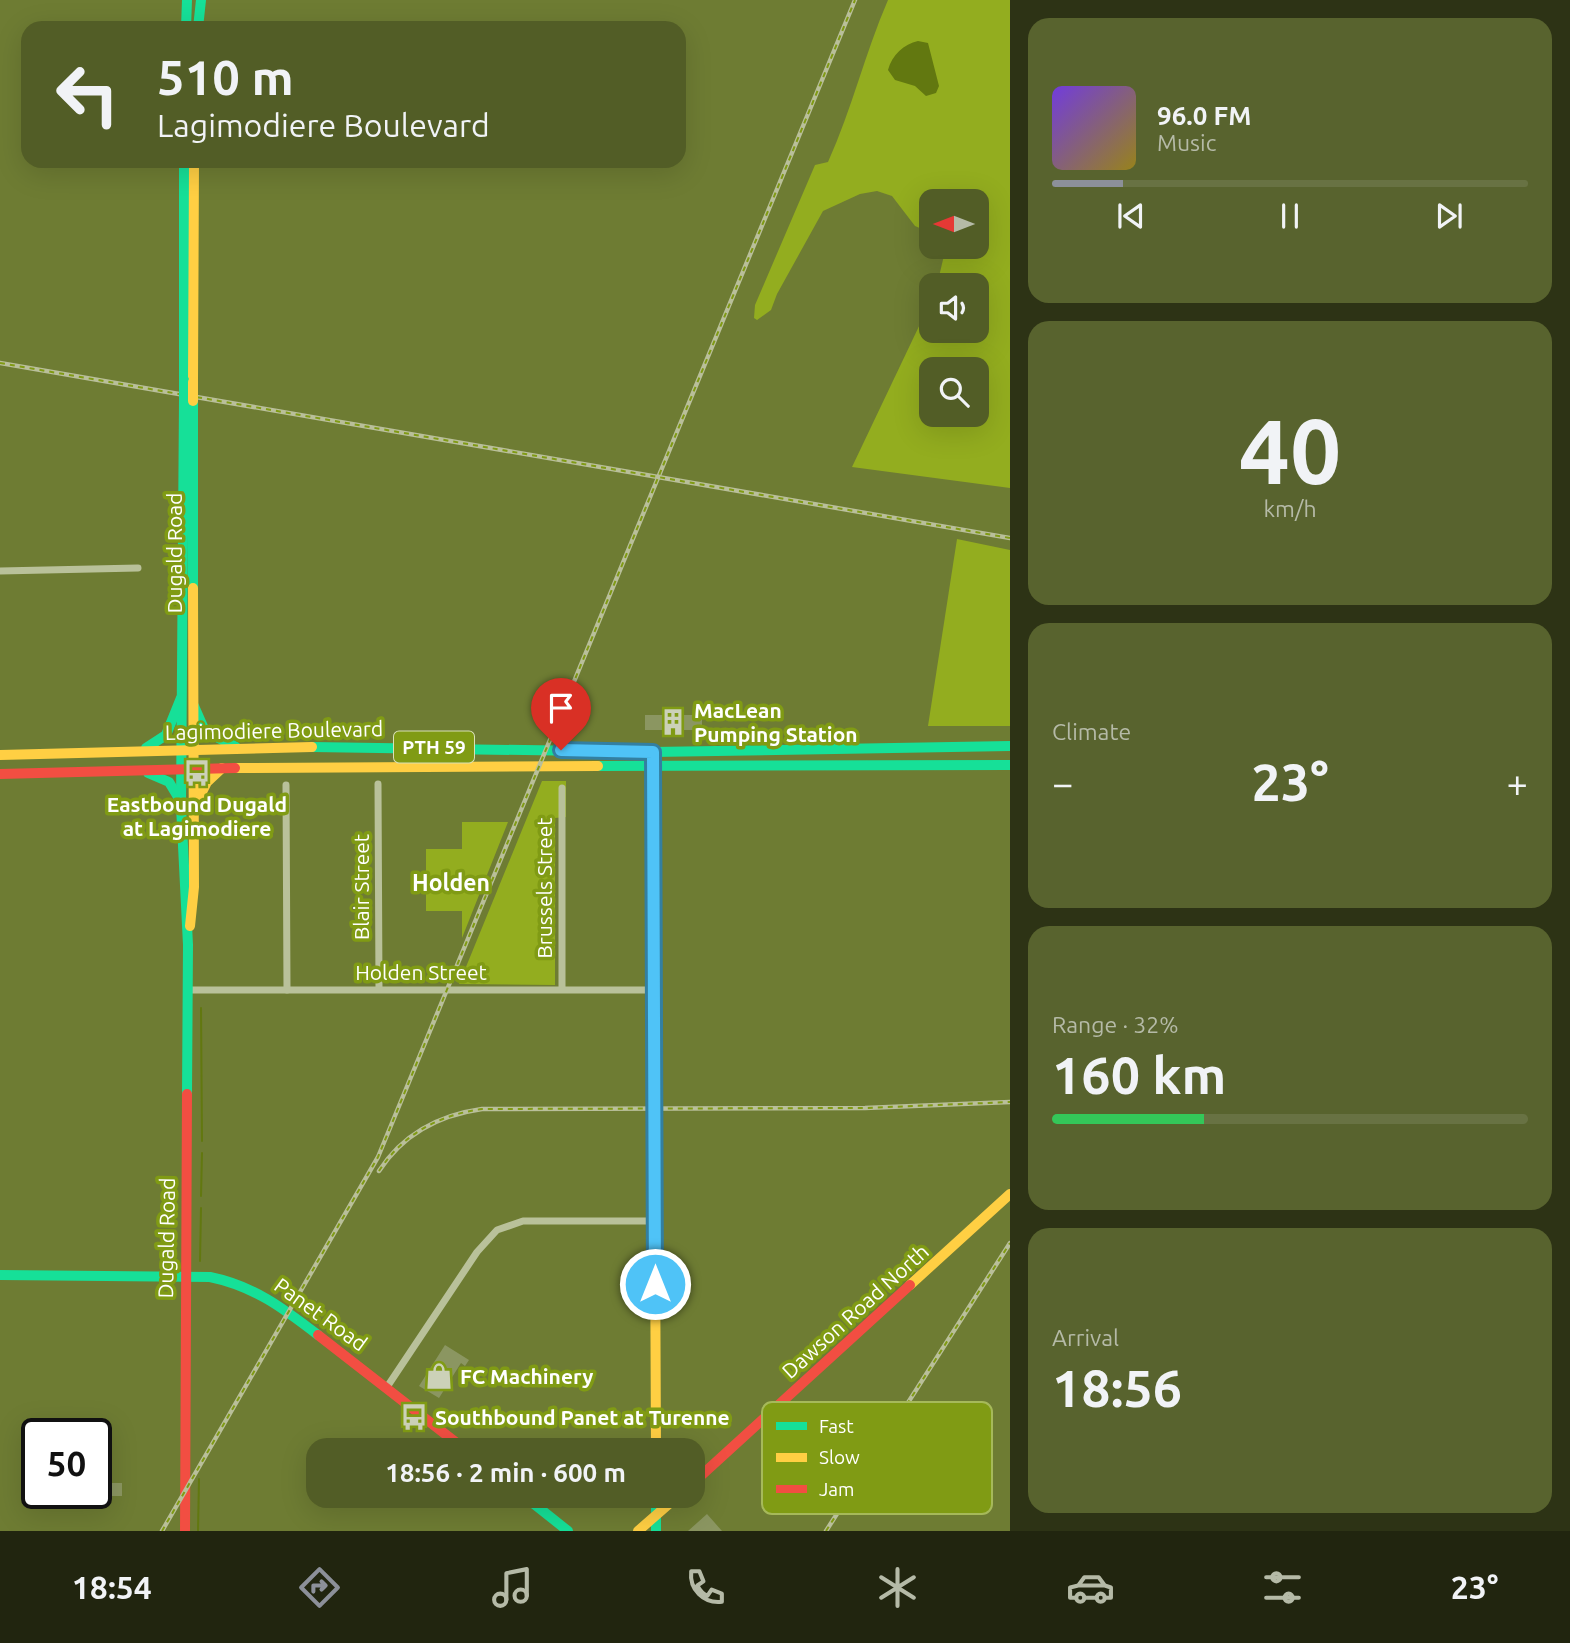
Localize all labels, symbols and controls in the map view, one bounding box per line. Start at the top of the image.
icon: left [42,49,133,140]
text: 510 m [157,49,294,104]
text: 96.0 FM [1157,101,1251,130]
text: Lagimodiere Boulevard [157,107,490,143]
text: Music [1157,130,1216,155]
north arrow [919,189,989,259]
map controls [919,189,989,427]
icon: previous [1112,197,1150,235]
icon: pause [1271,197,1309,235]
icon: next [1430,197,1468,235]
button: sound [919,273,989,343]
button: search [919,357,989,427]
text: 40 [1239,399,1341,501]
street label: Dugald Road [162,493,186,613]
text: km/h [1263,496,1317,521]
pin [531,678,591,750]
icon: arrive [542,689,580,727]
place label: MacLean Pumping Station [694,698,858,746]
building icon: MacLean Pumping Station [658,707,688,737]
street label: Lagimodiere Boulevard [165,716,383,744]
text: Climate [1052,719,1131,744]
road number: PTH 59 [394,732,474,762]
text: 23° [1251,753,1329,811]
bus stop icon: Eastbound Dugald at Lagimodiere [182,758,212,788]
text: − [1052,762,1073,804]
text: + [1507,762,1528,804]
place label: Eastbound Dugald at Lagimodiere [107,792,287,840]
street label: Brussels Street [532,817,556,959]
street label: Blair Street [349,834,373,940]
district label: Holden [412,870,490,895]
street label: Holden Street [355,960,487,984]
text: Range · 32% [1052,1012,1179,1037]
text: 160 km [1052,1046,1226,1104]
street label: Dugald Road [153,1177,179,1299]
street label: Dawson Road North [777,1239,933,1383]
position arrow [618,1247,692,1321]
street label: Panet Road [270,1272,372,1356]
text: Arrival [1052,1325,1119,1350]
text: 18:56 [1052,1359,1182,1417]
shop icon: FC Machinery [424,1361,454,1391]
place label: FC Machinery [460,1364,593,1388]
bus stop icon: Southbound Panet at Turenne [399,1402,429,1432]
legend [762,1402,992,1514]
place label: Southbound Panet at Turenne [435,1405,730,1429]
text: Fast [819,1415,854,1437]
speed limit sign: 50 [21,1418,112,1509]
text: Slow [819,1446,860,1468]
text: 18:56 · 2 min · 600 m [385,1458,626,1487]
text: Jam [819,1478,855,1500]
icon: directions [295,1563,344,1612]
icon: music [488,1563,537,1612]
icon: phone [681,1563,730,1612]
icon: climate [873,1563,922,1612]
icon: car [1066,1563,1115,1612]
icon: filters [1258,1563,1307,1612]
text: 18:54 [72,1569,152,1605]
text: 23° [1451,1569,1498,1605]

